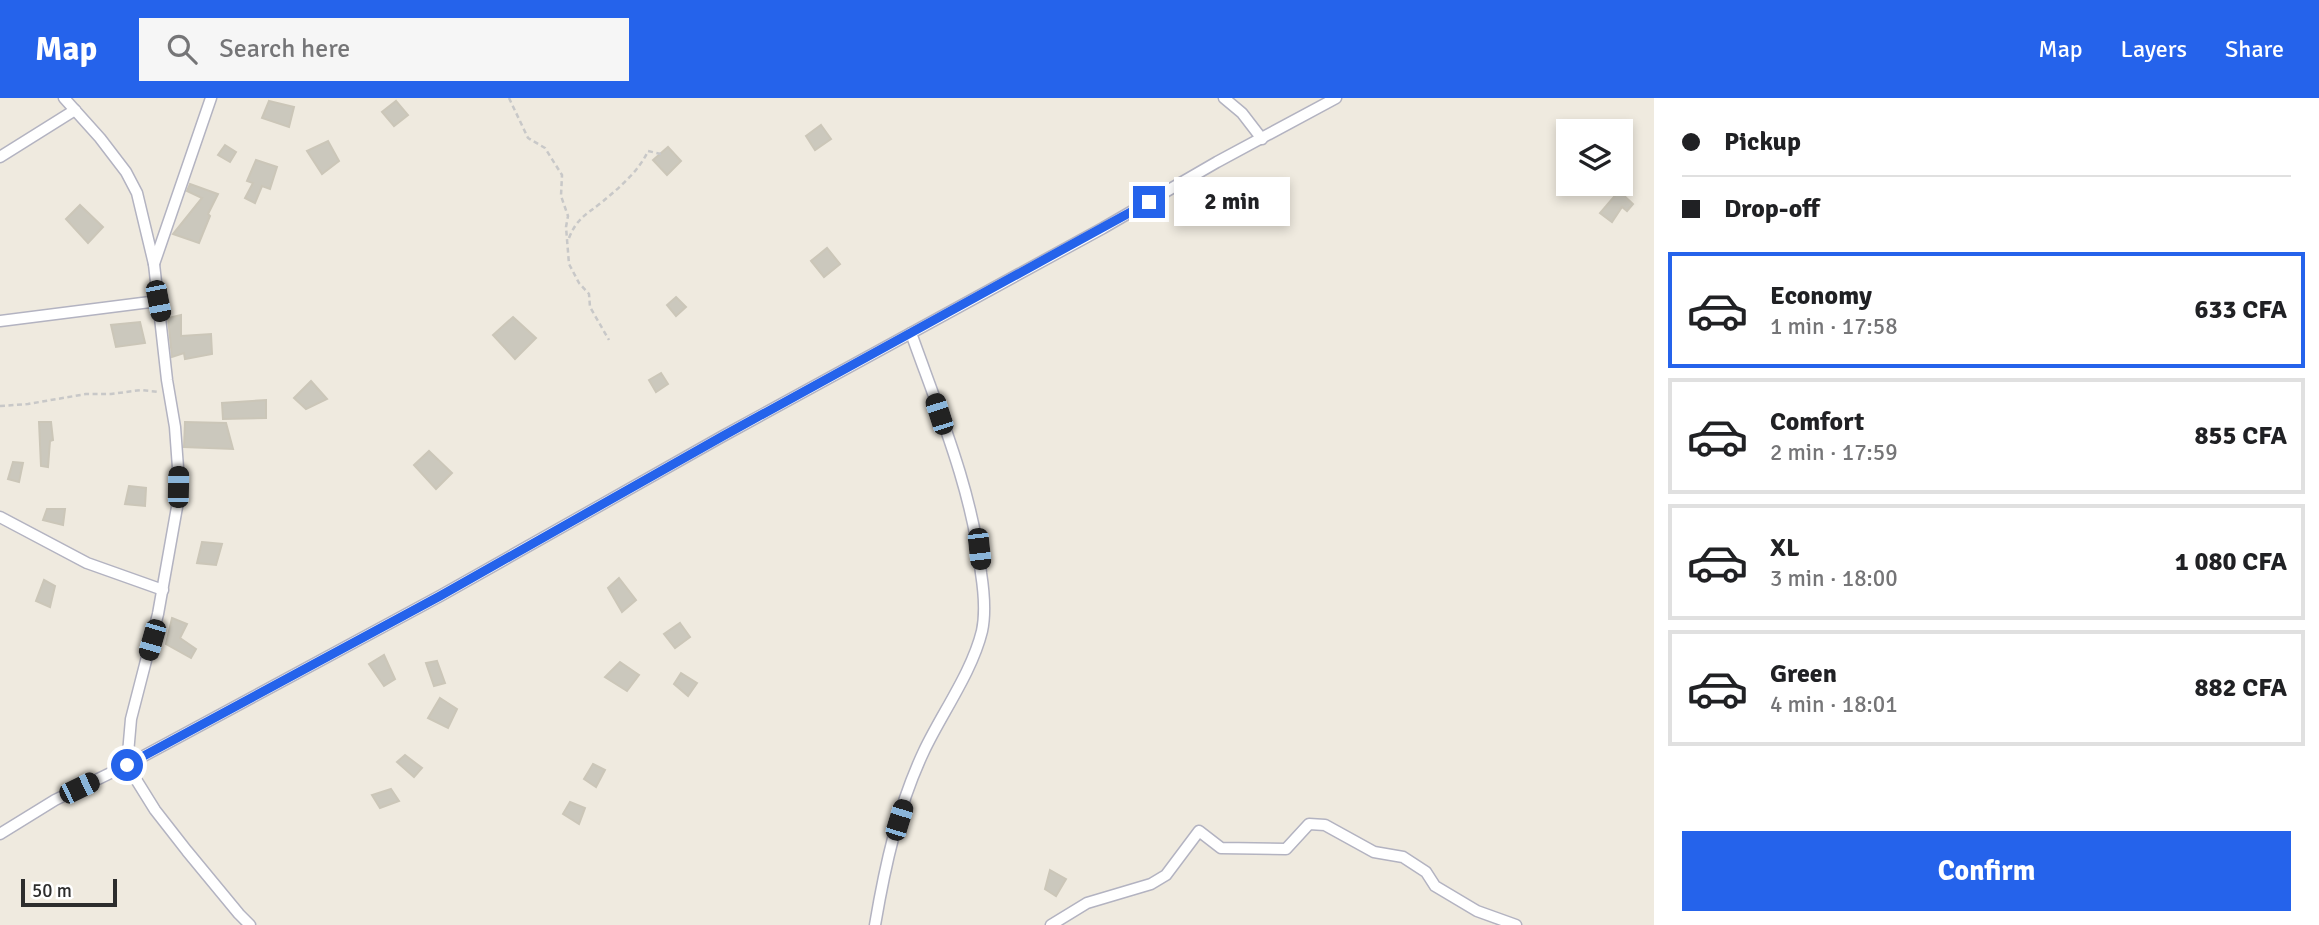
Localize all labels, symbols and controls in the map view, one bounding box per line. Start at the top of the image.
search box [139,18,629,81]
text: Map [35,29,97,70]
icon: search [163,30,201,68]
text: Search here [219,33,350,65]
text: Map [2038,34,2083,64]
text: Layers [2121,34,2187,64]
text: Share [2225,34,2284,64]
map controls [1556,119,1633,196]
button: layers [1556,119,1633,196]
text: Pickup [1724,126,1801,158]
callout: 2 min [1174,178,1289,226]
route end [1133,186,1165,218]
text: 2 min [1204,187,1260,216]
text: Drop-off [1724,193,1820,225]
car [144,278,173,324]
icon: car [1686,279,1749,342]
text: Economy [1770,280,1872,312]
text: 633 CFA [2195,294,2287,326]
text: 1 min · 17:58 [1770,312,1898,341]
car [923,391,956,437]
icon: car [1686,405,1749,468]
text: Comfort [1770,406,1864,438]
text: 855 CFA [2195,420,2287,452]
text: 2 min · 17:59 [1770,438,1898,467]
car [168,466,189,508]
car [967,527,992,571]
icon: car [1686,531,1749,594]
text: XL [1770,532,1800,564]
text: 1 080 CFA [2175,546,2287,578]
text: 3 min · 18:00 [1770,564,1898,593]
car [137,617,168,663]
icon: car [1686,657,1749,720]
text: Green [1770,658,1837,690]
text: 882 CFA [2195,672,2287,704]
text: 4 min · 18:01 [1770,690,1898,719]
route start [111,749,143,781]
car [56,769,103,807]
car [883,797,916,843]
button: Confirm [1682,831,2291,911]
scale bar [21,876,117,908]
text: 50 m [32,879,72,903]

